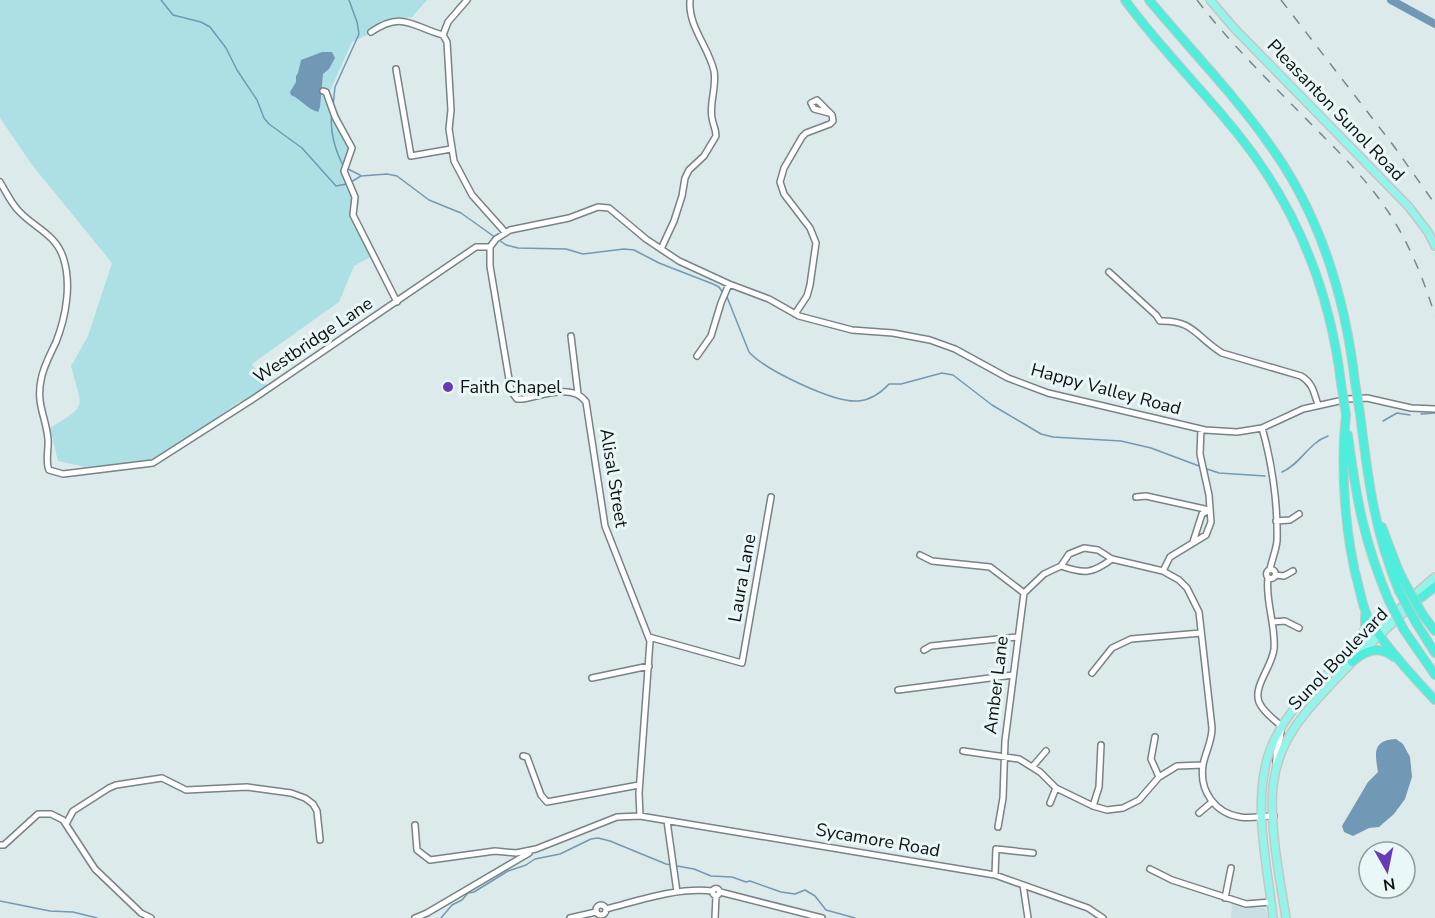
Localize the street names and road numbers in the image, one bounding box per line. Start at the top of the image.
street label: Pleasanton Sunol Road [1262,34,1410,186]
street label: Westbridge Lane [249,291,377,389]
street label: Happy Valley Road [1028,357,1184,421]
street label: Alisal Street [594,427,634,530]
street label: Laura Lane [722,532,762,624]
street label: Sunol Boulevard [1283,603,1393,715]
street label: Amber Lane [978,635,1014,735]
street label: Sycamore Road [814,817,942,863]

